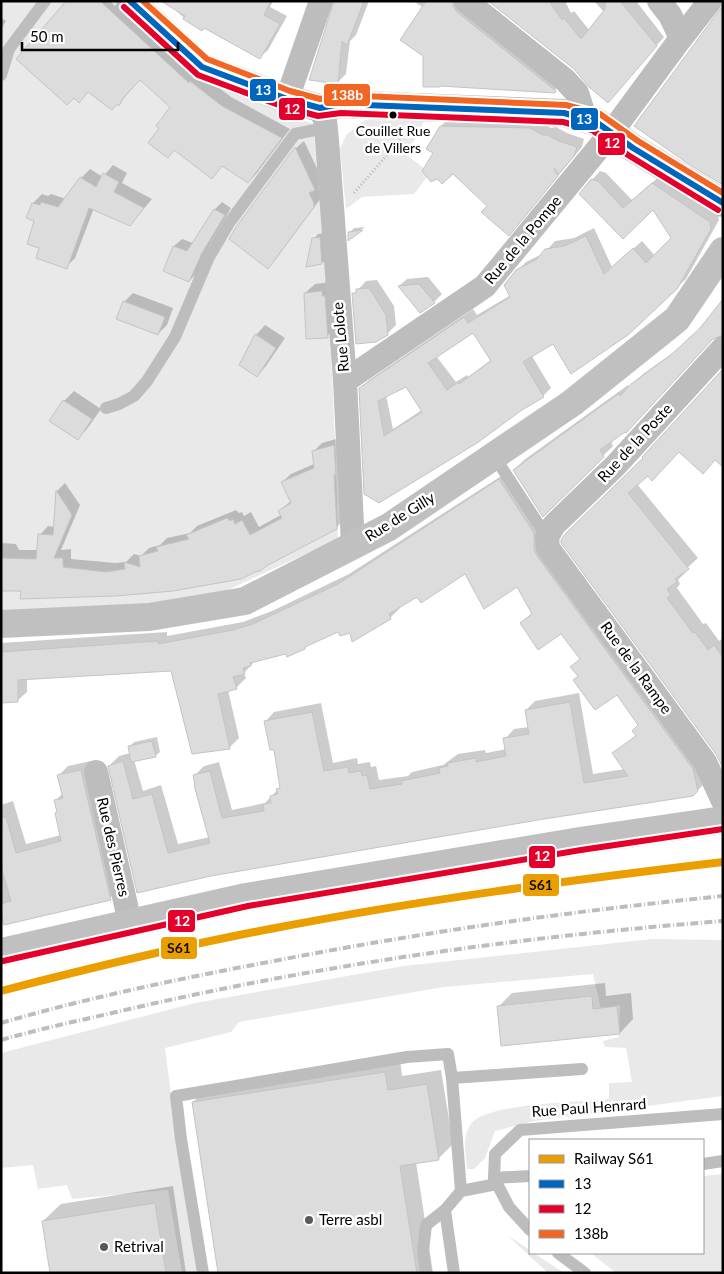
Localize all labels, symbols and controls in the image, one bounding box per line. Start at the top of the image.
scale bar [22,20,179,52]
text: 50 m [30,27,64,45]
line badge: 13 [249,78,277,102]
text: 13 [255,81,271,98]
line badge: 138b [323,83,371,107]
text: 138b [331,86,363,103]
line badge: 12 [278,97,306,121]
text: 12 [284,100,300,117]
line badge: 13 [570,107,599,131]
marker: Couillet Rue de Villers [388,110,398,120]
text: 13 [576,110,592,127]
place label: Couillet Rue de Villers [356,122,430,156]
line badge: 12 [597,132,626,156]
text: 12 [604,134,620,151]
street label: Rue de la Pompe [480,191,565,287]
street label: Rue Lolote [328,301,352,373]
street label: Rue de la Poste [593,399,675,485]
street label: Rue de Gilly [361,488,438,545]
street label: Rue de la Rampe [597,618,676,717]
street label: Rue des Pierres [94,795,134,898]
line badge: 12 [528,845,556,869]
text: 12 [534,847,550,864]
line badge: S61 [522,873,560,897]
text: S61 [529,876,553,893]
line badge: 12 [167,909,196,933]
text: 12 [174,912,190,929]
line badge: S61 [160,936,198,960]
text: S61 [167,939,191,956]
street label: Rue Paul Henrard [531,1094,647,1120]
legend [529,1139,704,1254]
text: Railway S61 [574,1149,654,1167]
text: 13 [574,1174,591,1192]
text: 12 [574,1199,591,1217]
place label: Terre asbl [319,1210,382,1228]
marker: Terre asbl [303,1214,315,1226]
text: 138b [574,1224,609,1242]
place label: Retrival [114,1237,164,1255]
marker: Retrival [98,1241,110,1253]

